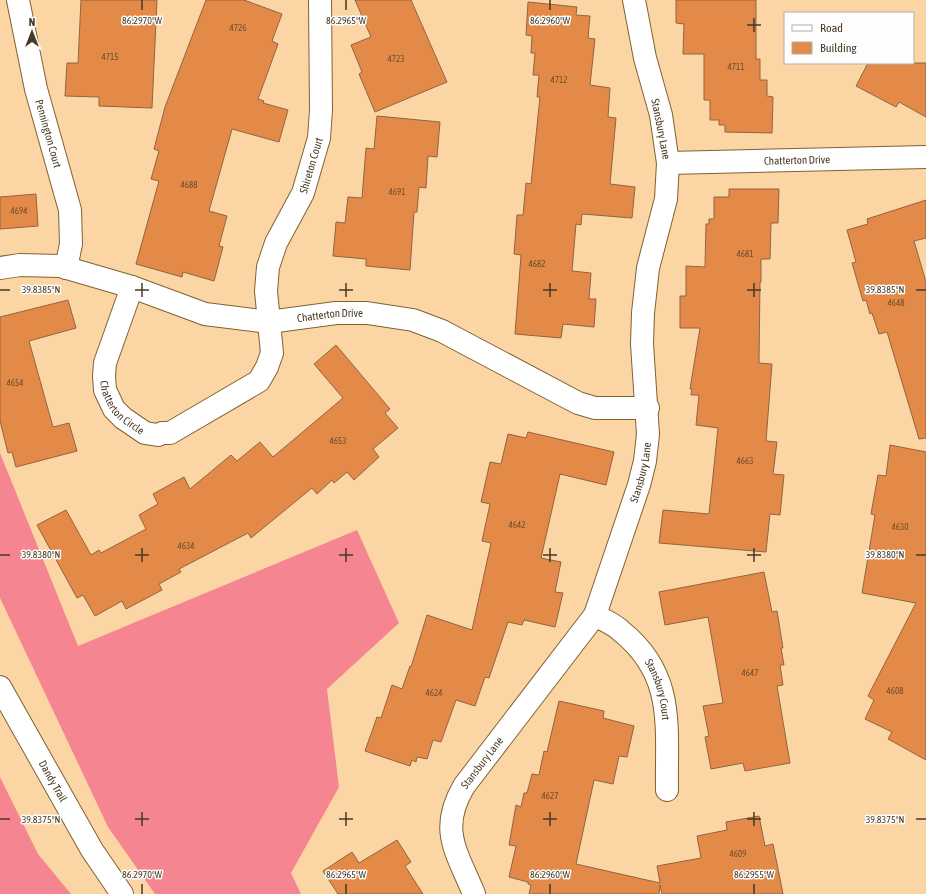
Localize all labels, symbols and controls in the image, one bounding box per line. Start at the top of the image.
north arrow [12,12,52,52]
legend [784,12,914,64]
text: 86.2970°W [122,15,163,26]
text: 86.2965°W [326,15,367,26]
text: 86.2960°W [530,15,571,26]
text: N [29,16,35,28]
text: Road [820,21,843,35]
house number: 4726 [230,23,246,33]
text: Building [820,41,858,55]
house number: 4715 [102,52,118,62]
house number: 4723 [388,54,404,64]
house number: 4711 [728,62,744,72]
house number: 4712 [551,75,567,85]
street label: Pennington Court [33,98,64,169]
street label: Stansbury Lane [649,98,673,160]
street label: Shireton Court [297,136,325,195]
street label: Chatterton Drive [764,153,830,167]
house number: 4688 [181,180,197,190]
house number: 4691 [389,187,405,197]
house number: 4694 [11,206,27,216]
house number: 4681 [737,249,753,259]
house number: 4682 [529,259,545,269]
text: 39.8385°N [22,284,60,295]
text: 39.8385°N [866,284,904,295]
house number: 4648 [888,298,904,308]
street label: Chatterton Drive [296,307,363,324]
house number: 4654 [7,378,23,388]
street label: Chatterton Circle [98,380,146,437]
house number: 4653 [330,436,346,446]
street label: Stansbury Lane [627,442,653,504]
house number: 4663 [737,456,753,466]
house number: 4642 [509,520,525,530]
house number: 4630 [892,522,908,532]
house number: 4634 [178,541,194,551]
text: 39.8380°N [22,549,60,560]
text: 39.8380°N [866,549,904,560]
street label: Stansbury Court [643,657,672,721]
house number: 4647 [742,668,758,678]
house number: 4608 [887,686,903,696]
house number: 4624 [426,688,442,698]
street label: Stansbury Lane [458,735,505,791]
street label: Dandy Trail [37,758,70,804]
house number: 4627 [542,791,558,801]
text: 39.8375°N [22,814,60,825]
text: 39.8375°N [866,814,904,825]
house number: 4609 [730,849,746,859]
text: 86.2970°W [122,869,163,880]
text: 86.2965°W [326,869,367,880]
text: 86.2960°W [530,869,571,880]
text: 86.2955°W [734,869,775,880]

